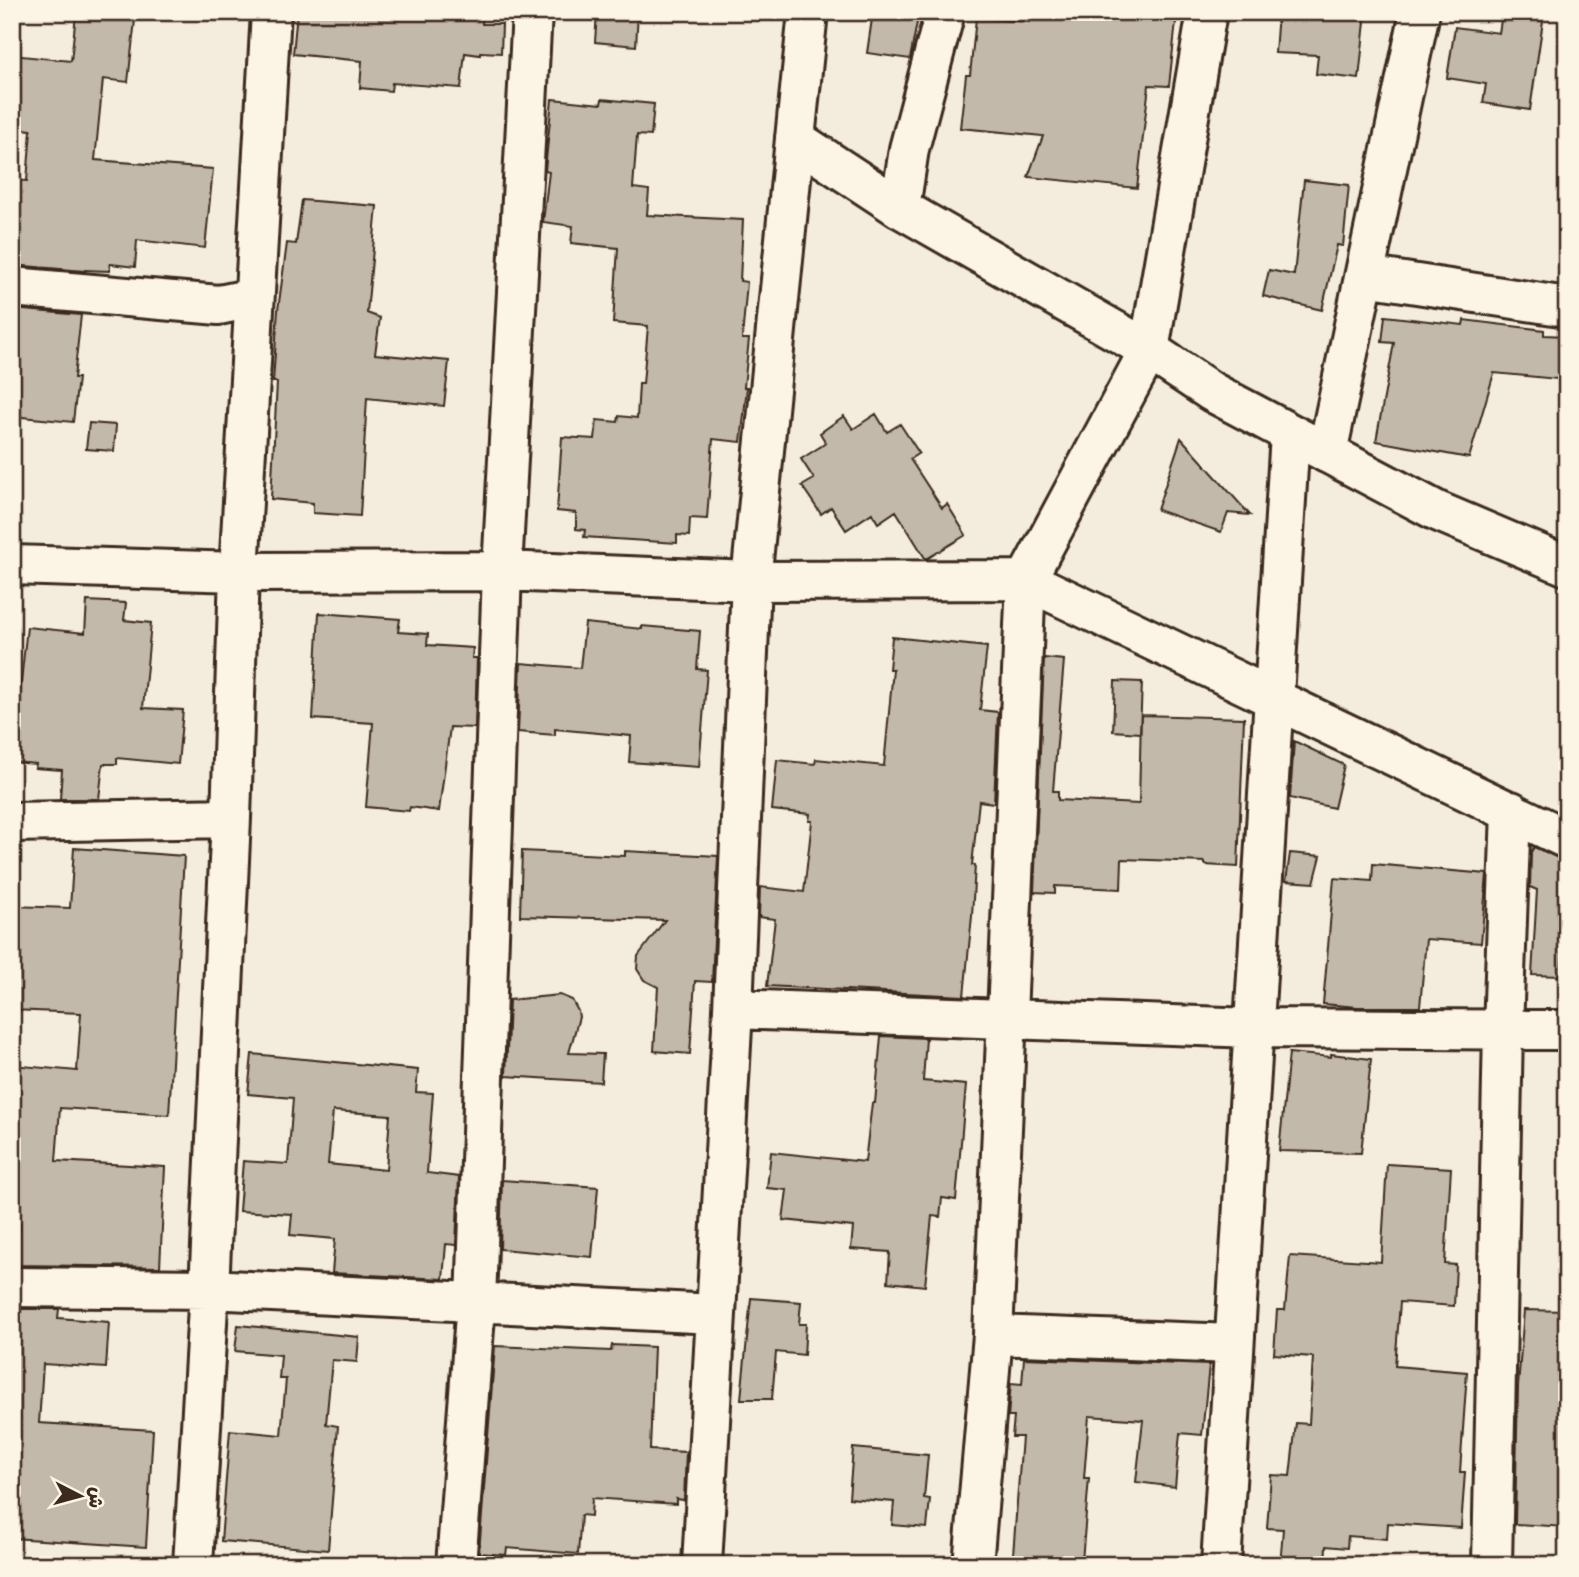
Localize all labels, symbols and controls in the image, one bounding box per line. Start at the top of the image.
north arrow [46,1462,116,1532]
text: ش [84,1486,109,1509]

